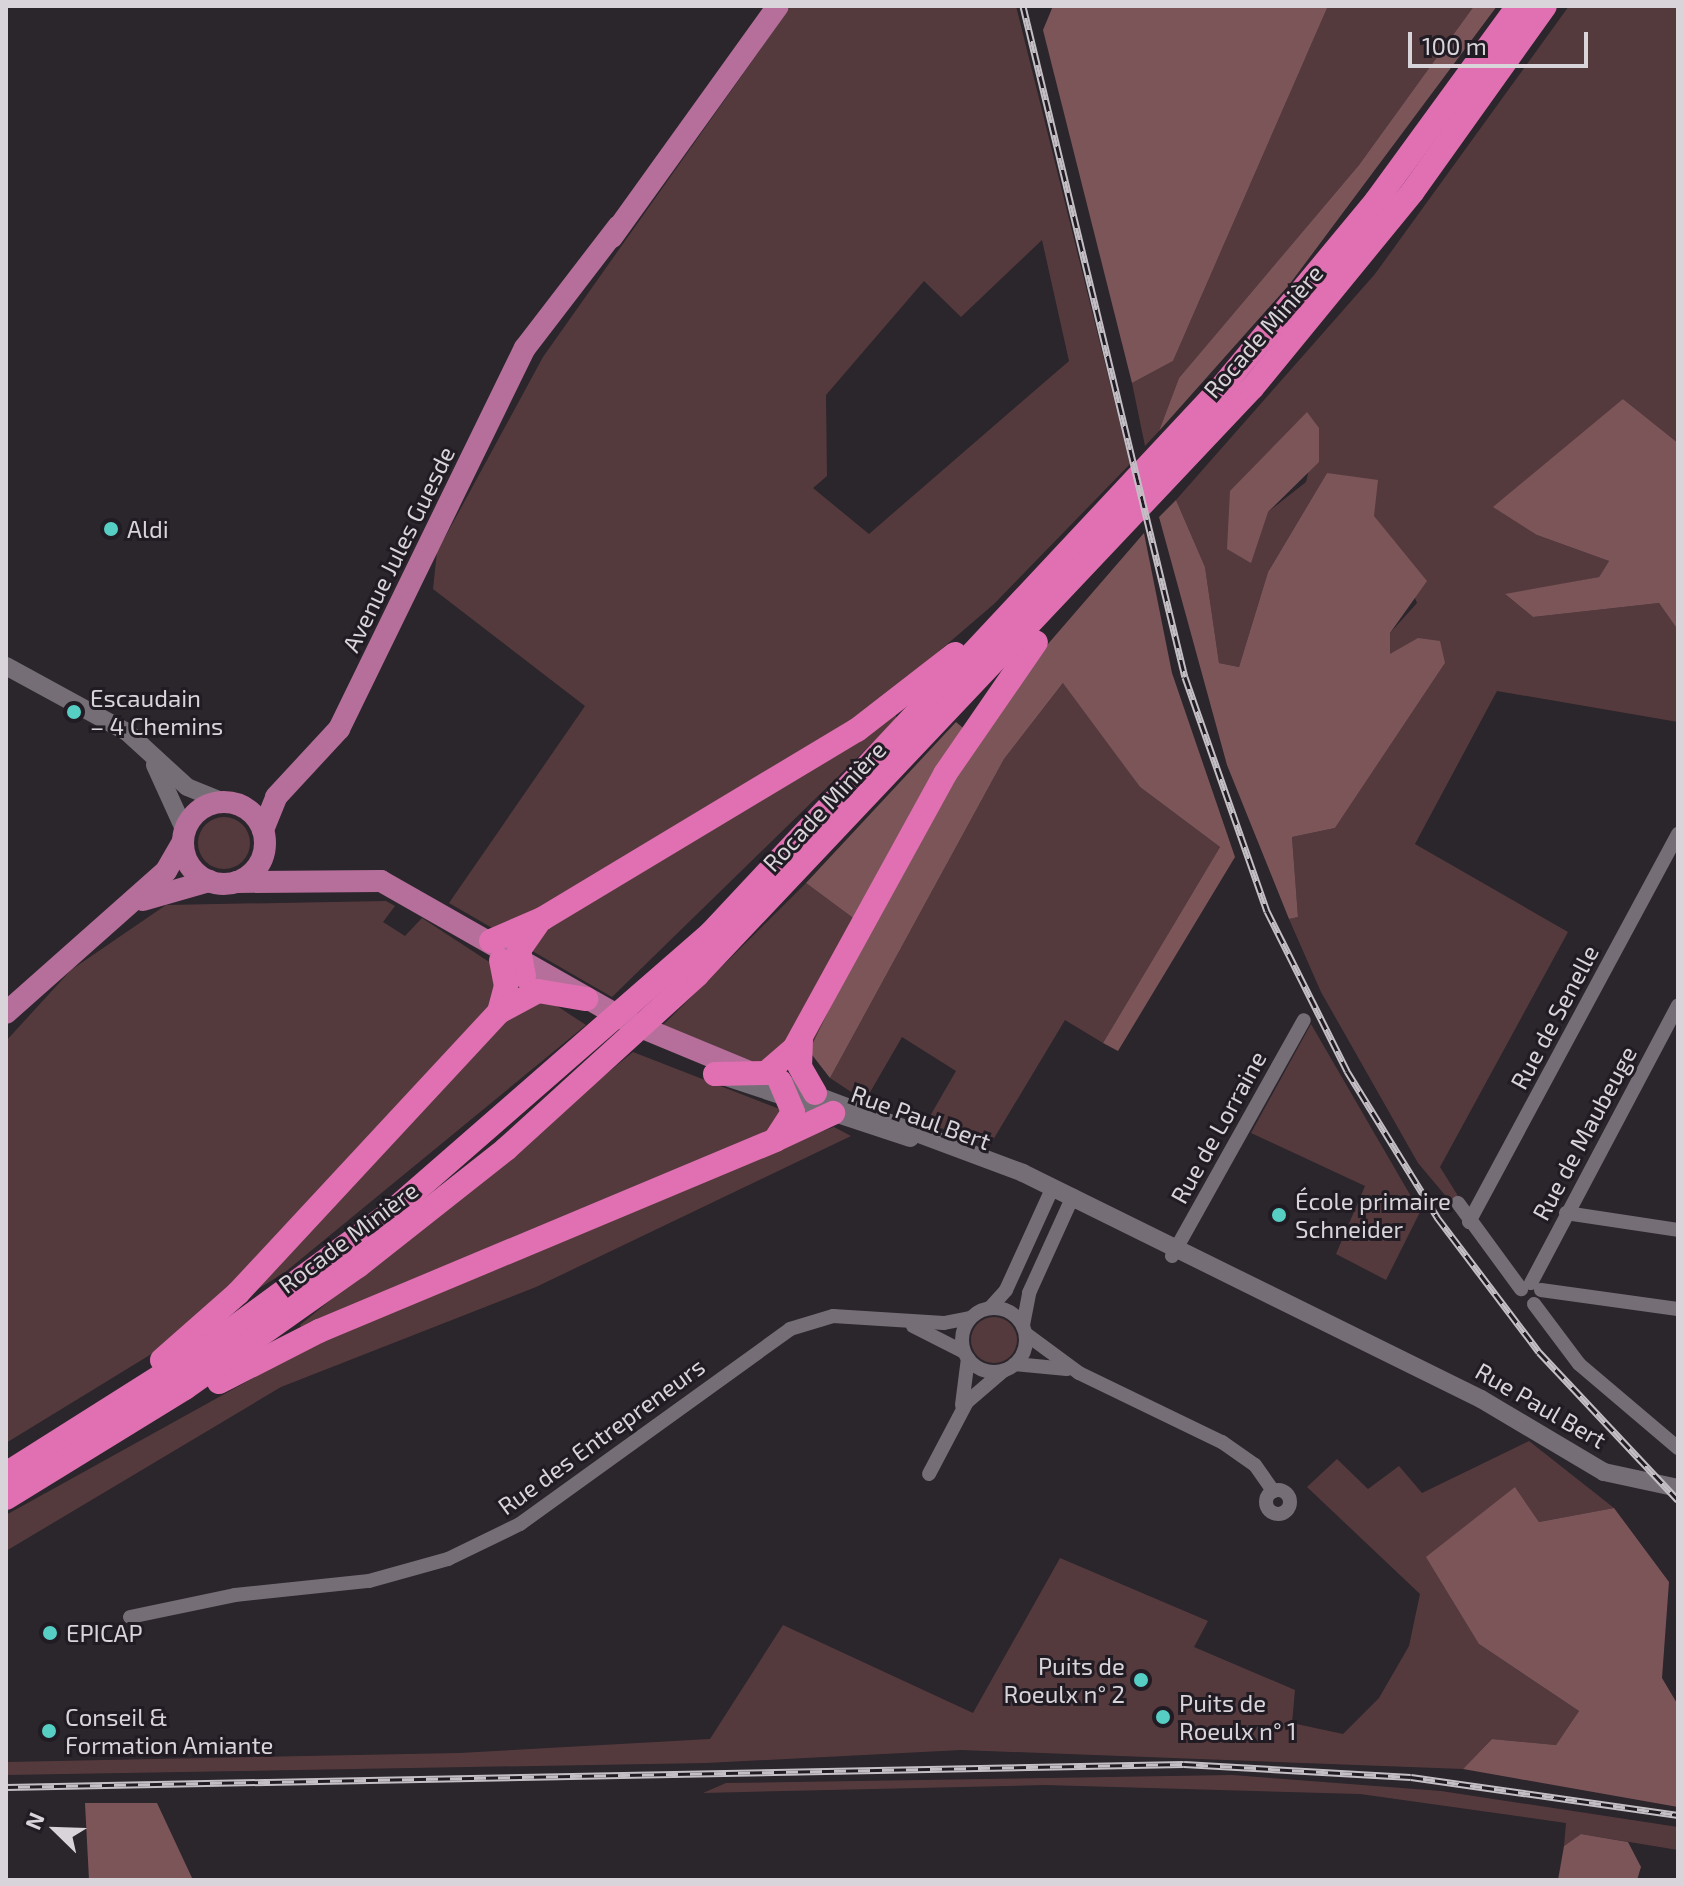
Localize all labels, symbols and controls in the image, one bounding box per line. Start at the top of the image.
scale bar [1412,16,1592,66]
text: 100 m [1422,31,1487,60]
street label: Rocade Minière [1197,258,1329,404]
street label: Avenue Jules Guesde [336,441,460,657]
place label: Aldi [127,515,169,543]
marker: Aldi [102,520,120,538]
place label: Escaudain – 4 Chemins [90,684,223,740]
marker: Escaudain – 4 Chemins [65,703,83,721]
street label: Rocade Minière [756,735,892,877]
street label: Rue de Senelle [1504,940,1604,1094]
street label: Rue de Maubeuge [1526,1041,1642,1225]
street label: Rue de Lorraine [1164,1046,1272,1208]
street label: Rue Paul Bert [847,1078,995,1156]
street label: Rocade Minière [273,1175,423,1299]
place label: École primaire Schneider [1295,1187,1451,1243]
marker: École primaire Schneider [1270,1206,1288,1224]
street label: Rue des Entrepreneurs [492,1351,710,1521]
street label: Rue Paul Bert [1470,1356,1612,1454]
place label: EPICAP [66,1619,143,1647]
marker: EPICAP [41,1624,59,1642]
place label: Puits de Roeulx n° 2 [1003,1652,1125,1708]
marker: Puits de Roeulx n° 2 [1132,1671,1150,1689]
place label: Puits de Roeulx n° 1 [1179,1689,1297,1745]
place label: Conseil & Formation Amiante [65,1703,274,1759]
marker: Puits de Roeulx n° 1 [1154,1708,1172,1726]
marker: Conseil & Formation Amiante [40,1722,58,1740]
north arrow [16,1790,96,1870]
text: N [19,1808,49,1833]

